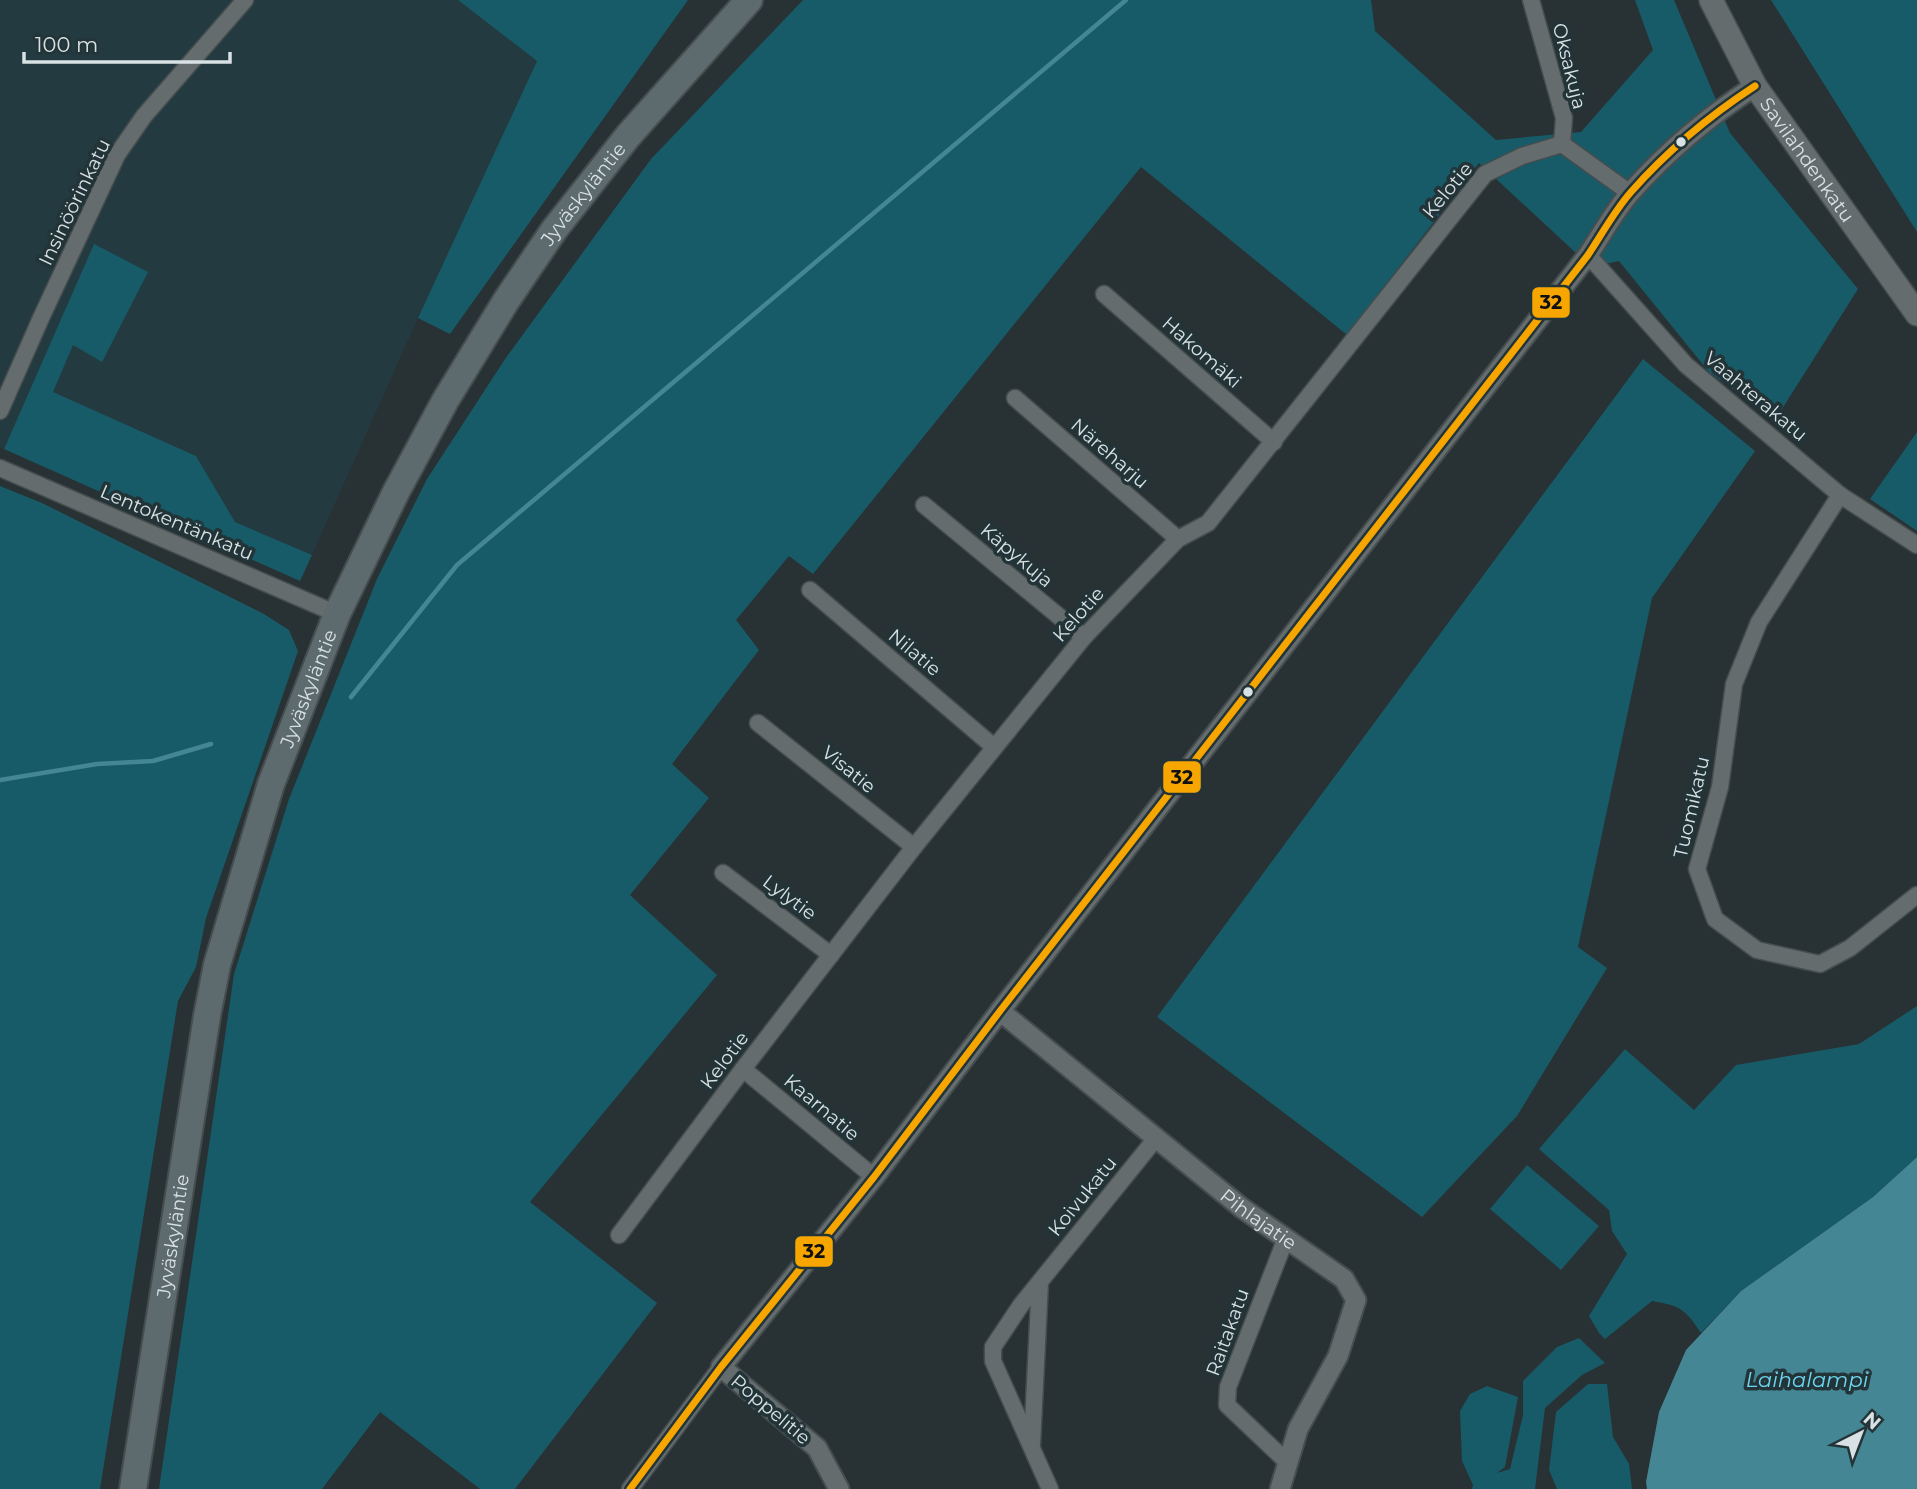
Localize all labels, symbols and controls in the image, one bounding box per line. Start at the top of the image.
scale bar [24,21,231,65]
street label: Oksakuja [1548,21,1591,112]
text: 100 m [35,32,98,57]
street label: Savilahdenkatu [1755,93,1859,227]
street label: Insinöörinkatu [34,135,115,269]
unlabelled marker [1674,135,1688,149]
street label: Jyväskyläntie [535,138,631,251]
street label: Kelotie [1417,158,1477,223]
line badge: 32 [1531,286,1571,319]
text: 32 [1539,291,1562,314]
street label: Hakomäki [1157,312,1246,393]
street label: Vaahterakatu [1700,347,1812,446]
street label: Näreharju [1066,413,1153,493]
street label: Lentokentänkatu [97,480,257,565]
street label: Käpykuja [976,518,1058,592]
street label: Kelotie [1048,582,1109,647]
street label: Nilatie [884,624,946,681]
street label: Jyväskyläntie [275,626,342,752]
unlabelled marker [1241,685,1255,699]
street label: Visatie [817,741,880,798]
street label: Tuomikatu [1669,754,1714,860]
line badge: 32 [1162,760,1202,794]
text: 32 [1170,766,1193,789]
street label: Lylytie [758,870,821,925]
street label: Kelotie [695,1027,753,1094]
street label: Kaarnatie [779,1069,864,1146]
street label: Koivukatu [1043,1152,1122,1241]
street label: Jyväskyläntie [152,1173,194,1301]
street label: Pihlajatie [1215,1184,1301,1255]
line badge: 32 [794,1235,834,1268]
text: 32 [802,1240,825,1263]
street label: Raitakatu [1201,1285,1254,1379]
water label: Laihalampi [1746,1367,1869,1392]
street label: Poppelitie [726,1369,815,1449]
north arrow [1826,1398,1896,1468]
text: N [1859,1407,1885,1434]

